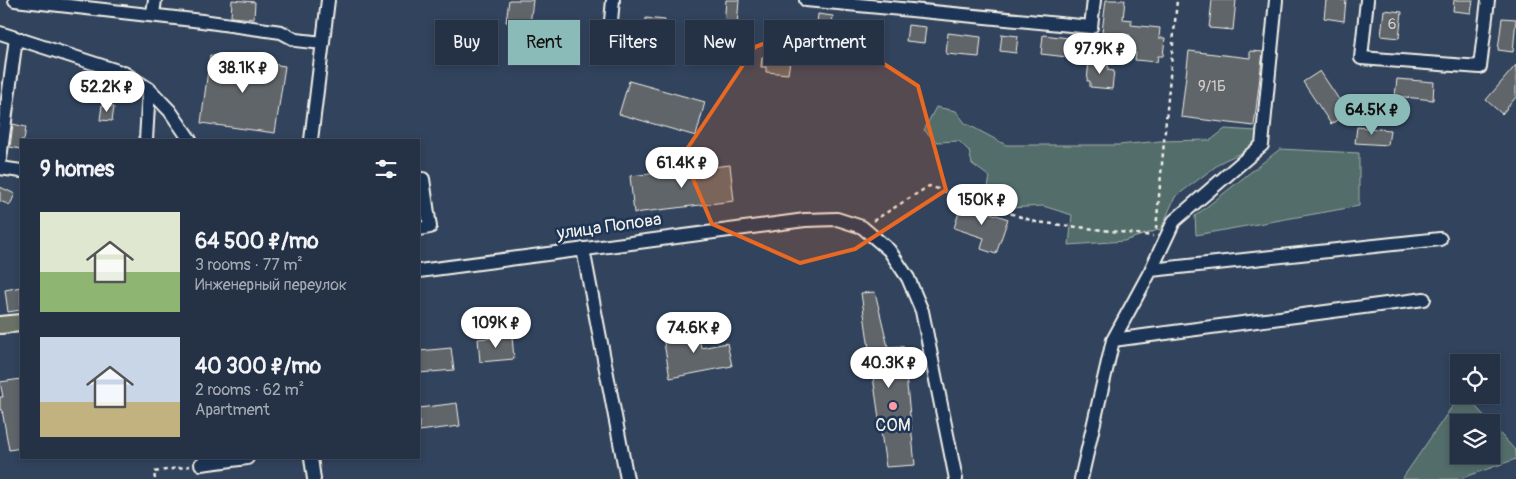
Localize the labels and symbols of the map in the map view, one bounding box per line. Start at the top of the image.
house number: 6 [1388,15,1396,34]
pin: 97.9K ₽ [1054,32,1146,75]
pin: 38.1K ₽ [197,52,289,94]
pin: 52.2K ₽ [61,70,153,113]
house number: 9/1Б [1198,77,1226,96]
pin: 64.5K ₽ [1326,94,1418,136]
pin: 61.4K ₽ [636,146,728,189]
pin: 150K ₽ [941,184,1023,226]
street label: улица Попова [554,208,663,245]
pin: 109K ₽ [455,306,537,349]
pin: 74.6K ₽ [648,312,740,354]
pin: 40.3K ₽ [843,346,935,389]
marker: СОМ [887,400,899,412]
place label: СОМ [875,414,911,437]

